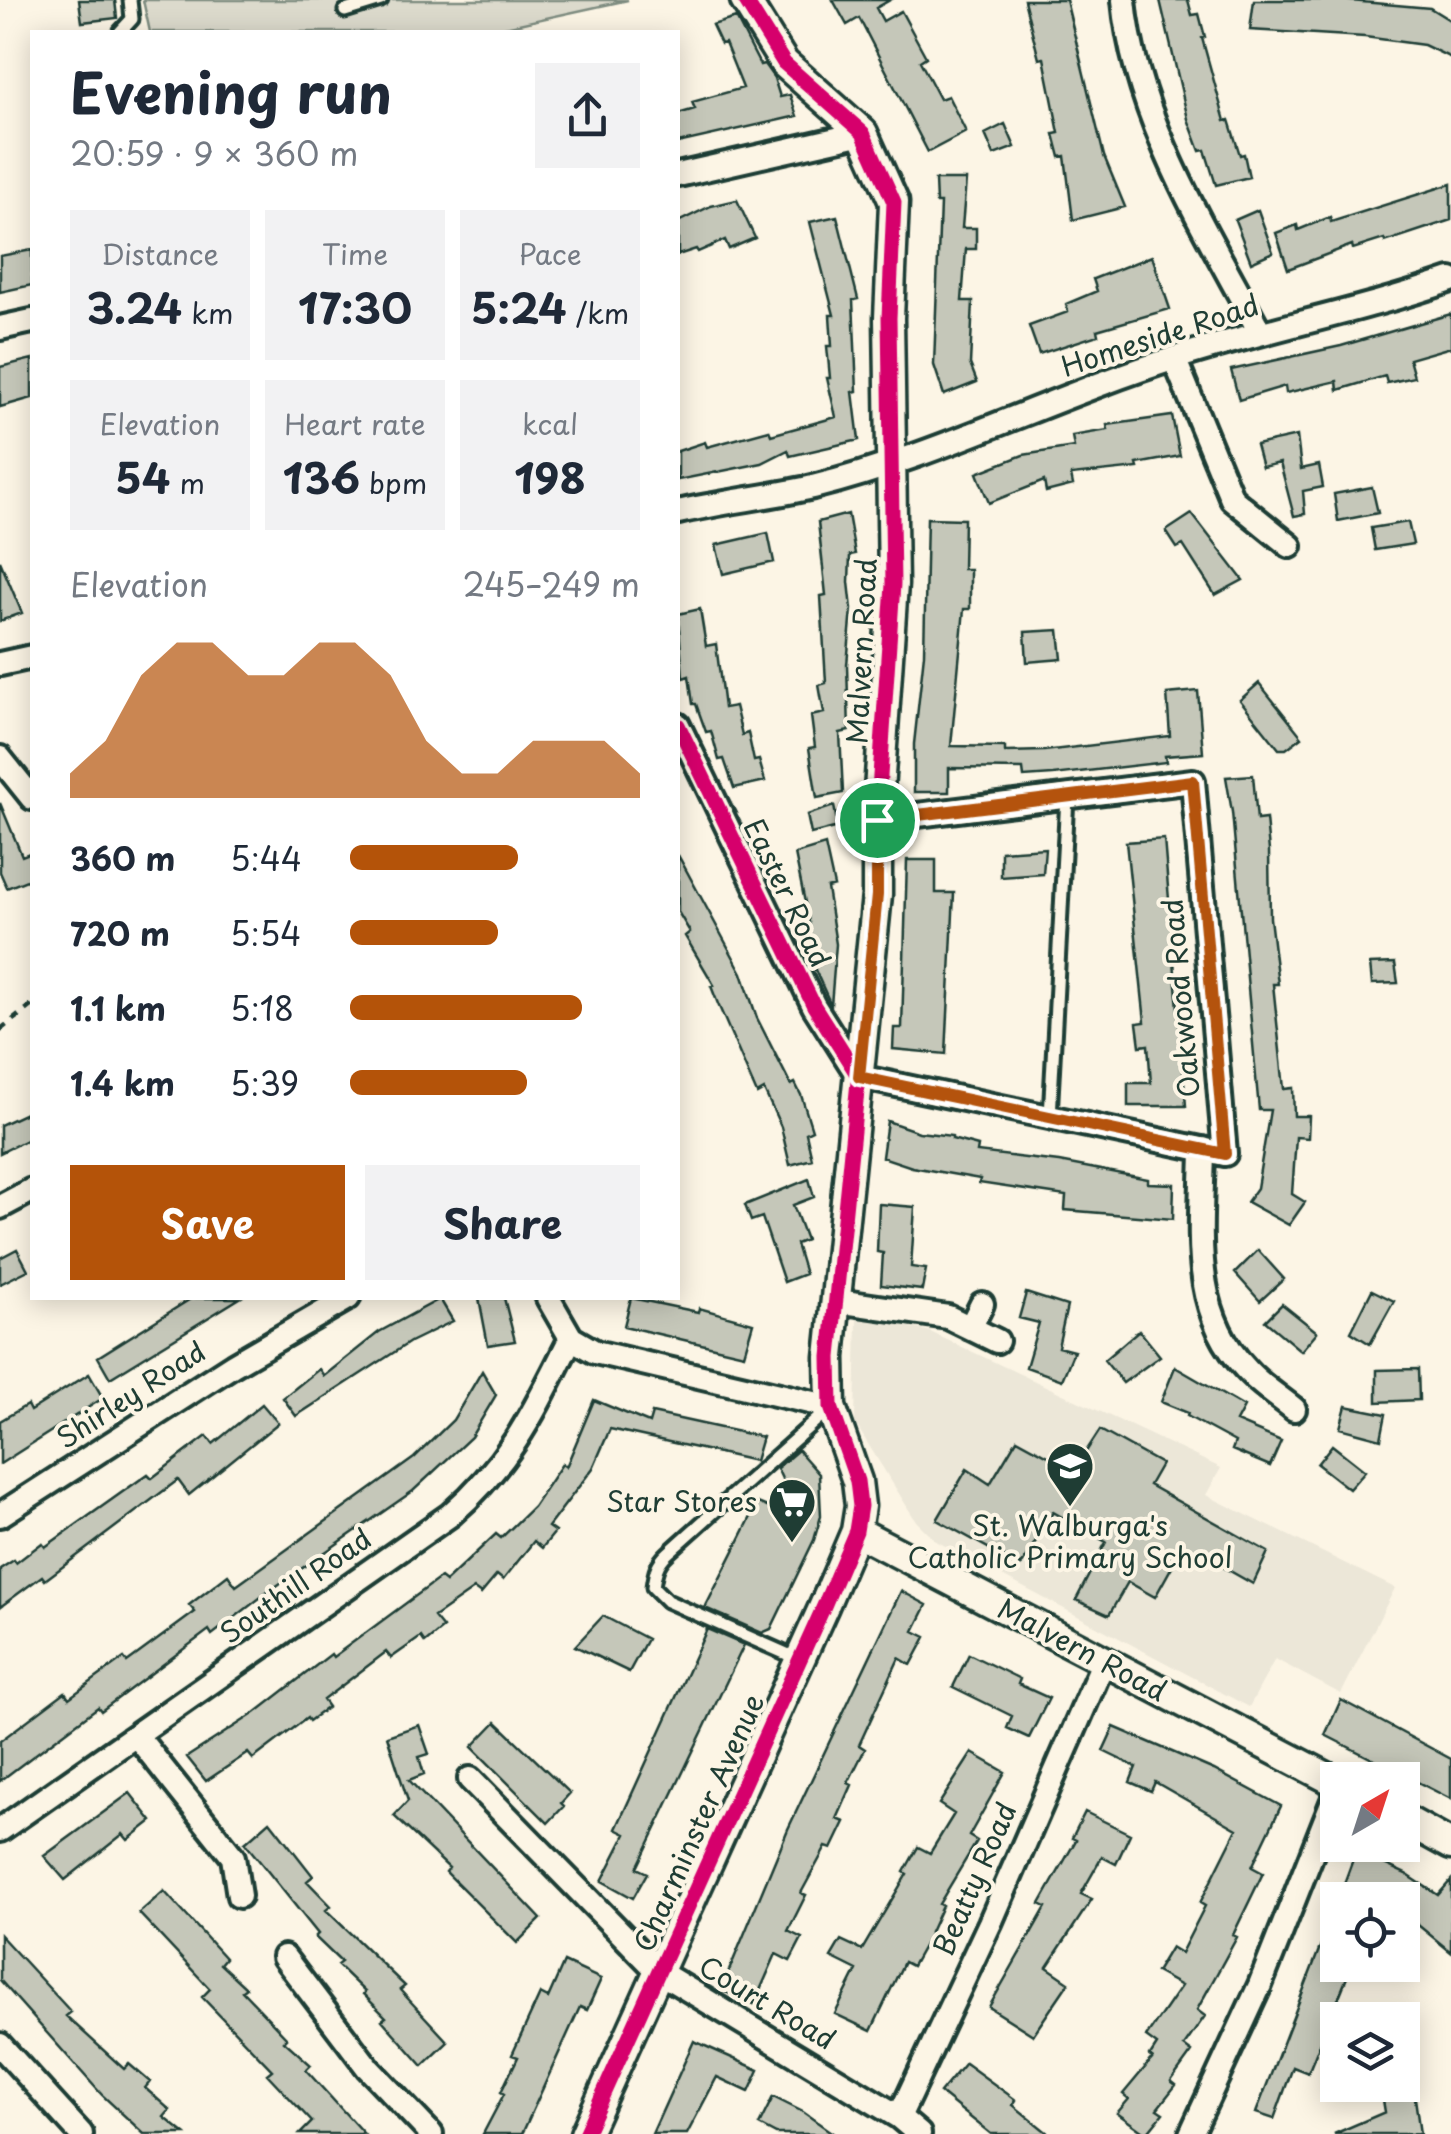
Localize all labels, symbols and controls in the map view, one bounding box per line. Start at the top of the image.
text: Evening run [70,50,392,133]
button: share [535,63,640,168]
text: 20:59 · 9 × 360 m [70,129,358,177]
text: Distance [101,232,219,275]
text: Time [322,232,388,275]
text: Pace [518,232,582,275]
text: 3.24 [87,275,182,338]
text: 17:30 [298,275,412,338]
text: 5:24 [471,275,567,338]
street label: Homeside Road [1055,282,1264,387]
text: km [182,291,233,334]
text: /km [567,291,629,334]
text: Elevation [100,402,220,445]
text: Heart rate [284,402,426,445]
text: kcal [522,402,578,445]
text: 54 [115,445,170,508]
text: 136 [283,445,360,508]
text: 198 [514,445,586,508]
text: m [170,461,205,504]
text: bpm [360,461,427,504]
street label: Malvern Road [834,557,887,745]
text: Elevation [70,560,208,608]
text: 245–249 m [463,560,640,608]
pin [835,778,920,863]
icon: arrive [850,793,905,848]
street label: Easter Road [734,811,843,974]
text: 360 m [70,834,175,882]
text: 5:44 [230,834,302,882]
street label: Oakwood Road [1149,897,1210,1099]
text: 720 m [70,909,170,957]
text: 5:54 [230,909,301,957]
text: 1.1 km [70,984,166,1032]
text: 5:18 [230,984,294,1032]
text: 1.4 km [70,1059,175,1107]
text: 5:39 [230,1059,299,1107]
button: Save [70,1165,345,1280]
button: Share [365,1165,640,1280]
street label: Shirley Road [47,1329,213,1458]
school or university icon: St. Walburga's Catholic Primary School [1044,1440,1096,1508]
supermarket icon: Star Stores [766,1476,818,1544]
place label: Star Stores [606,1479,757,1522]
place label: St. Walburga's Catholic Primary School [907,1503,1233,1578]
street label: Southill Road [211,1517,380,1653]
street label: Malvern Road [990,1586,1175,1711]
street label: Charminster Avenue [621,1686,774,1958]
north arrow [1320,1762,1420,1862]
map controls [1320,1762,1420,2102]
street label: Beatty Road [921,1795,1027,1962]
button: locate [1320,1882,1420,1982]
street label: Court Road [691,1944,845,2060]
button: layers [1320,2002,1420,2102]

